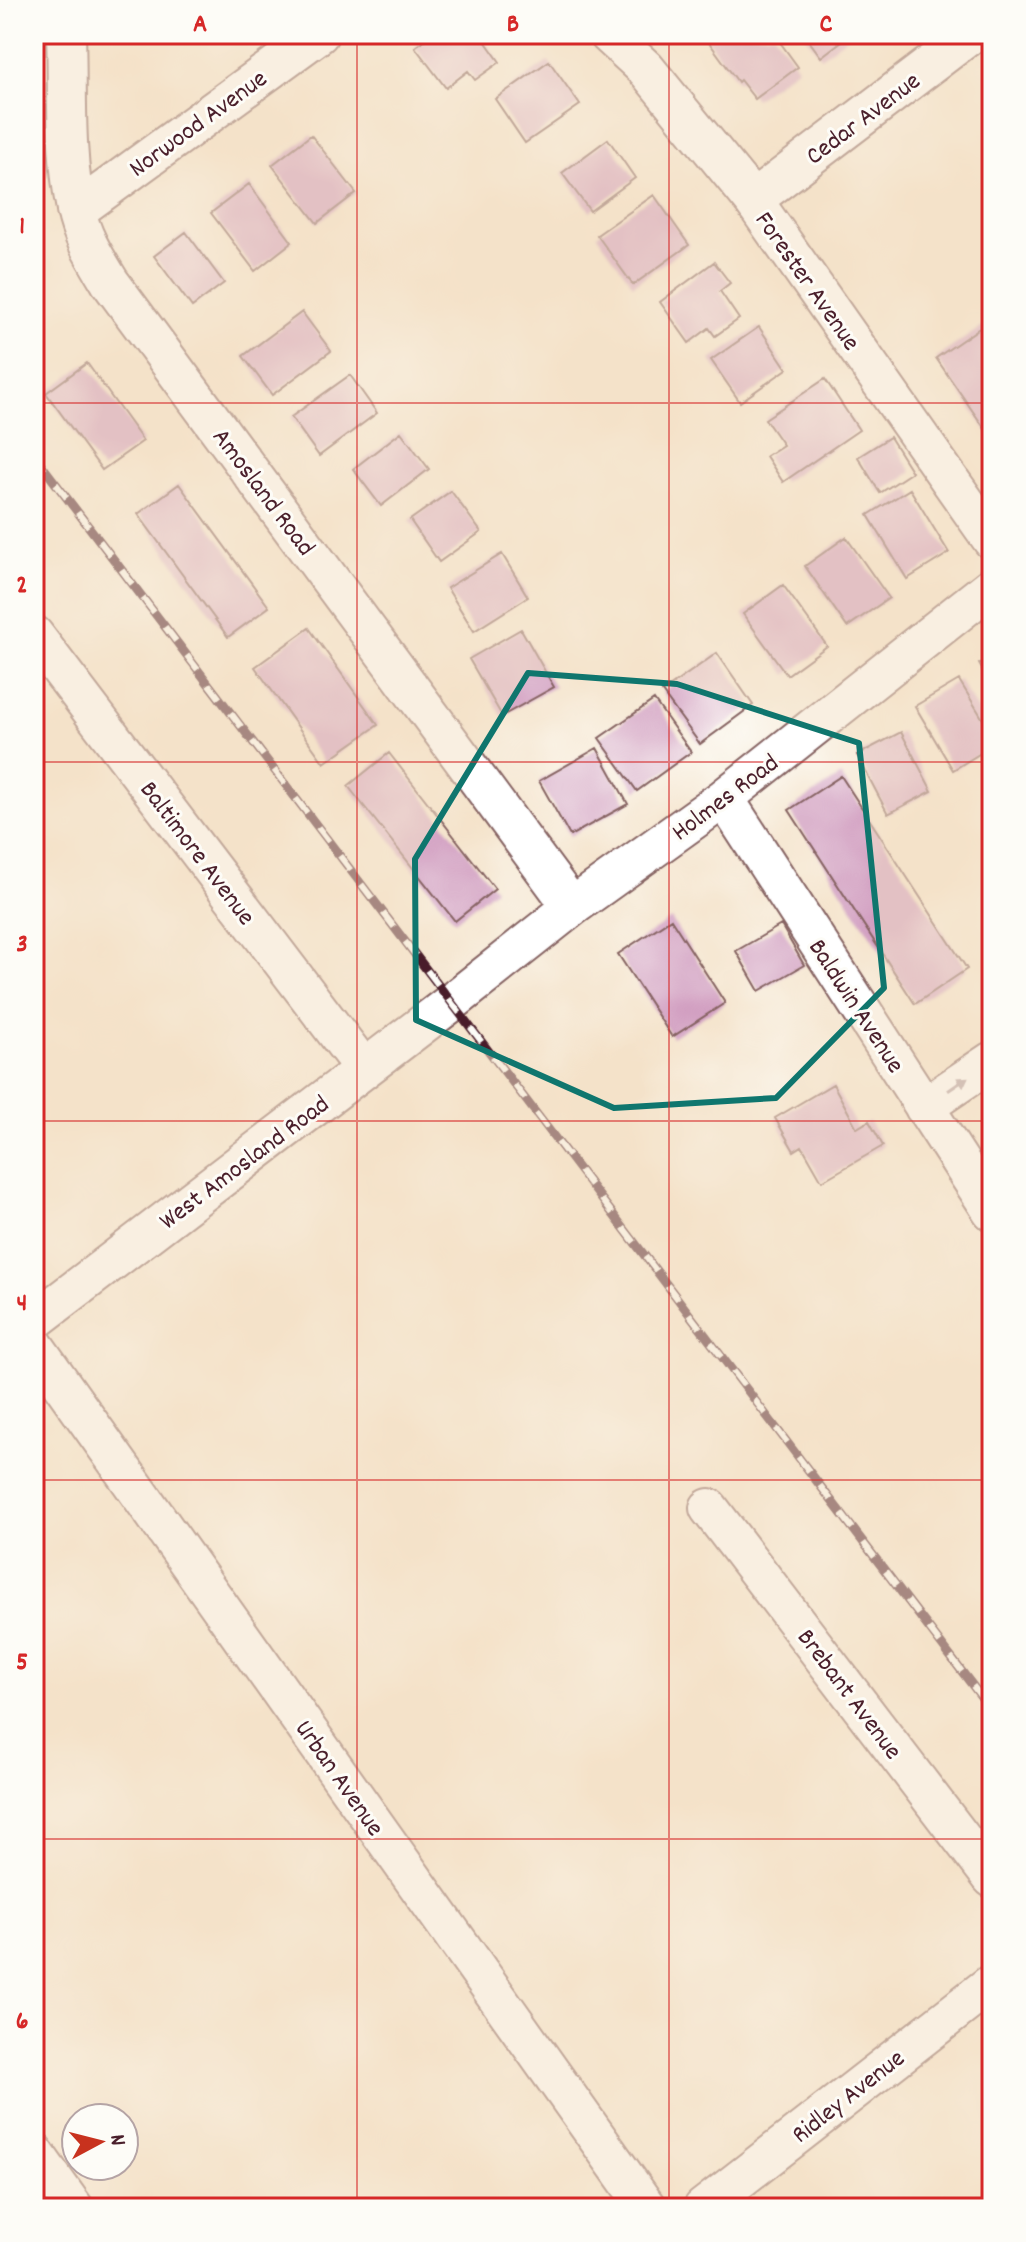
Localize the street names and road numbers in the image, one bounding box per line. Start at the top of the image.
street label: Norwood Avenue [122,62,276,188]
street label: Cedar Avenue [799,64,929,175]
street label: Forester Avenue [744,205,868,359]
street label: Amosland Road [202,421,323,565]
street label: Holmes Road [665,746,788,851]
street label: Baltimore Avenue [129,774,263,934]
street label: Baldwin Avenue [798,932,912,1081]
street label: West Amosland Road [152,1087,338,1240]
street label: Brebant Avenue [787,1622,910,1768]
street label: Urban Avenue [284,1713,392,1845]
street label: Ridley Avenue [785,2042,914,2154]

